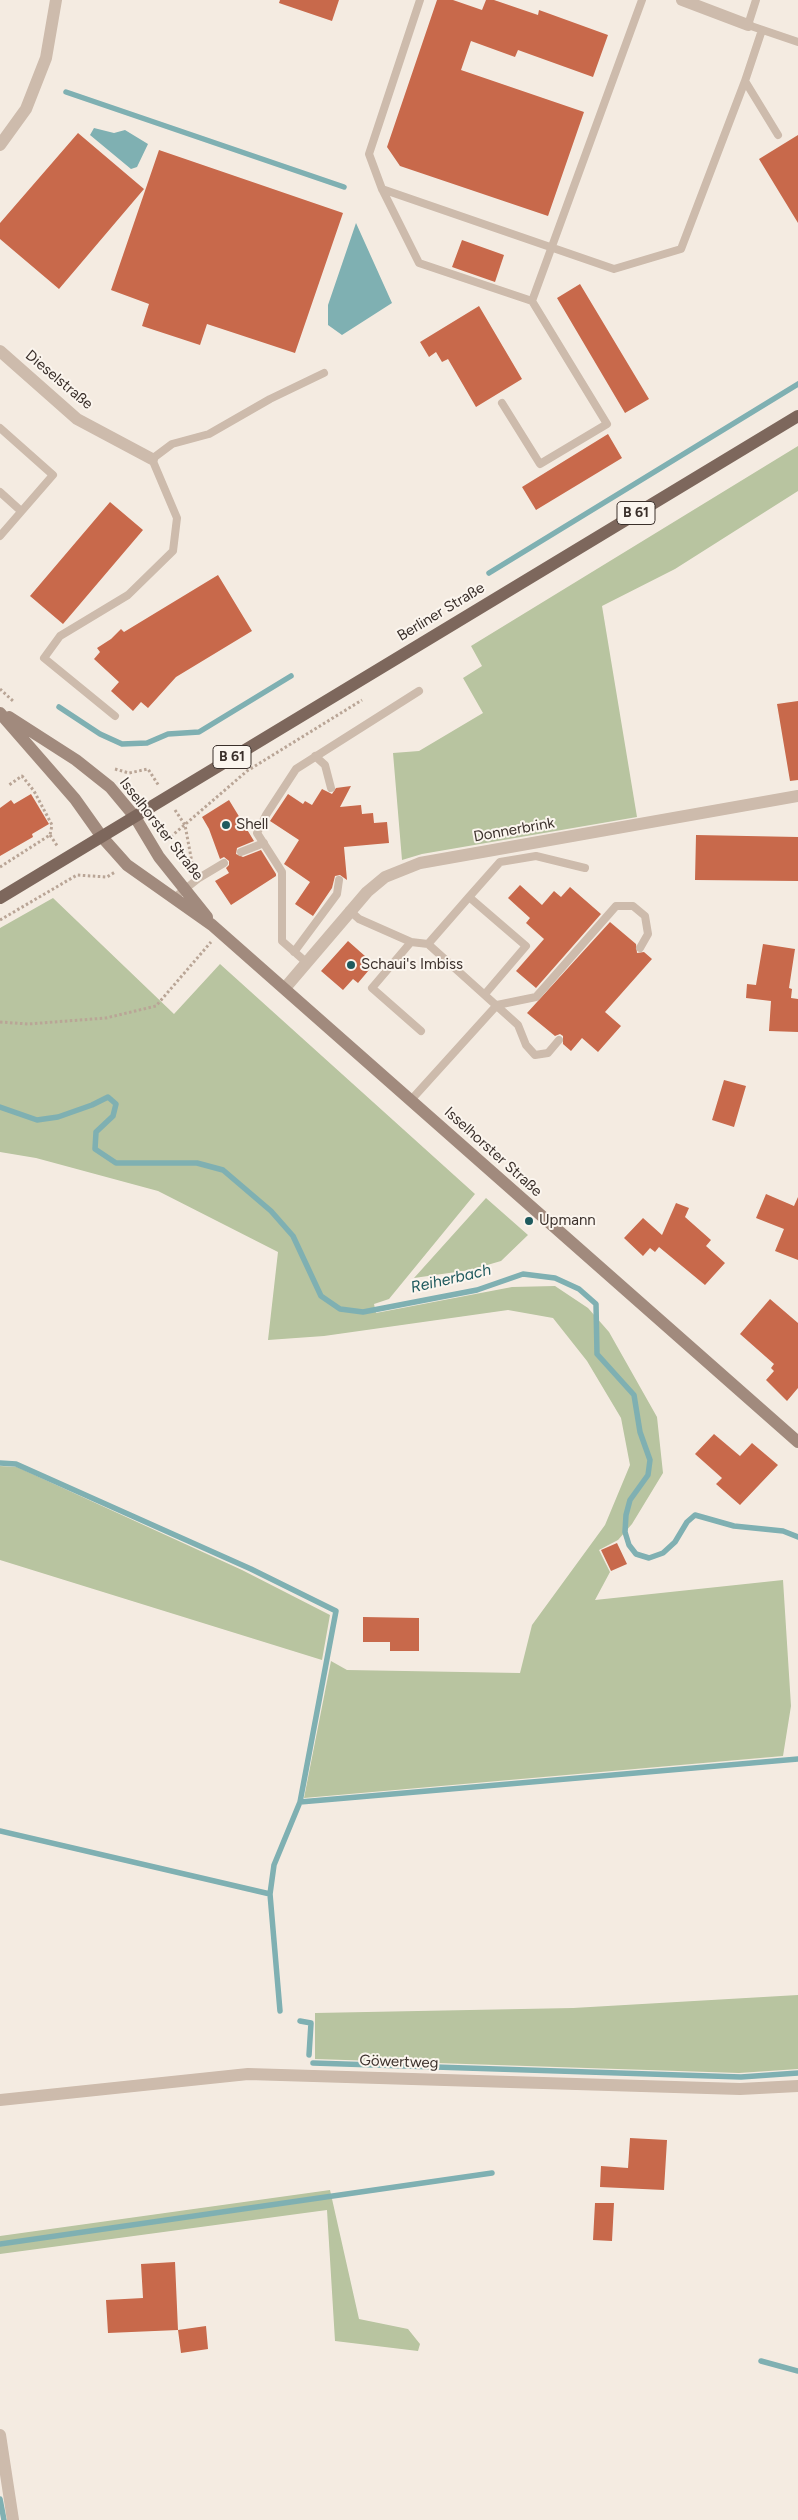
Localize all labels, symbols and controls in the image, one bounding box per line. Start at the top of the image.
street label: Dieselstraße [22,347,96,413]
road number: B 61 [617,502,655,524]
street label: Berliner Straße [394,579,488,645]
road number: B 61 [213,746,251,769]
street label: Isselhorster Straße [115,774,207,884]
street label: Donnerbrink [472,814,556,846]
place label: Shell [236,816,268,834]
marker: Shell [220,819,232,831]
place label: Schaui's Imbiss [361,956,463,974]
marker: Schaui's Imbiss [345,959,357,971]
street label: Isselhorster Straße [440,1103,546,1201]
place label: Upmann [539,1212,596,1230]
marker: Upmann [523,1215,535,1227]
water label: Reiherbach [409,1260,493,1298]
street label: Göwertweg [359,2052,439,2072]

